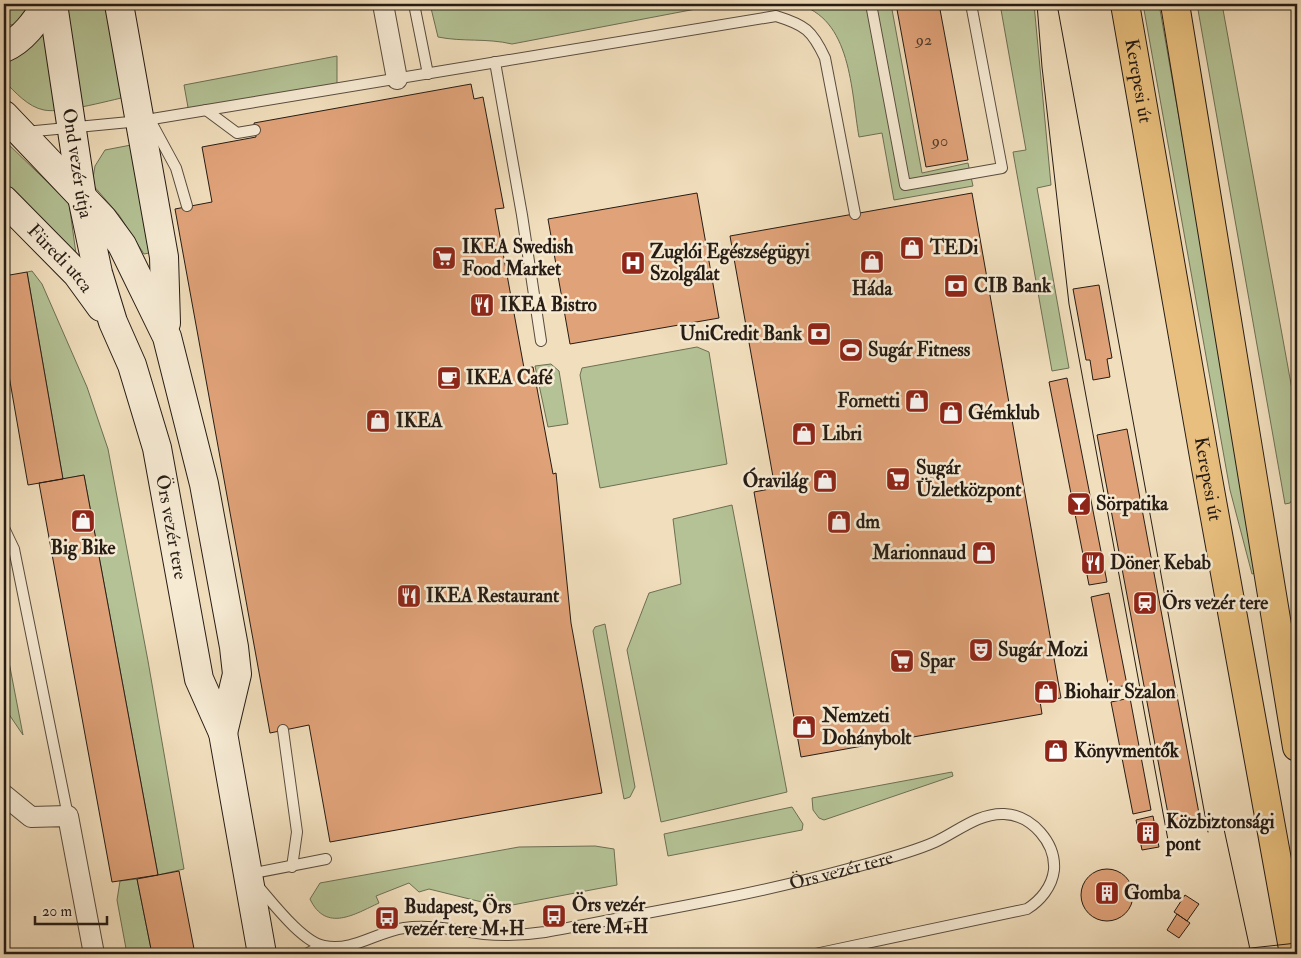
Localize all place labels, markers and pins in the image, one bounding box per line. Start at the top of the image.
place label: IKEA Swedish Food Market [462,235,573,281]
shop icon: TEDi [899,235,925,261]
place label: TEDi [929,236,978,260]
place label: Zuglói Egészségügyi Szolgálat [650,240,810,287]
supermarket icon: IKEA Swedish Food Market [431,245,457,271]
shop icon: Háda [859,249,885,275]
hospital icon: Zuglói Egészségügyi Szolgálat [620,250,646,276]
bank icon: CIB Bank [943,273,969,299]
place label: CIB Bank [974,274,1052,298]
place label: Háda [852,277,893,301]
restaurant icon: IKEA Bistro [469,292,495,318]
place label: IKEA Bistro [500,293,597,317]
bank icon: UniCredit Bank [806,321,832,347]
place label: UniCredit Bank [679,322,803,346]
sports icon: Sugár Fitness [838,337,864,363]
place label: Sugár Fitness [868,338,971,363]
cafe icon: IKEA Café [436,365,462,391]
place label: IKEA Café [466,366,553,390]
shop icon: Fornetti [904,388,930,414]
place label: Fornetti [837,389,900,413]
shop icon: Gémklub [938,400,964,426]
place label: Gémklub [968,401,1040,425]
shop icon: IKEA [365,408,391,434]
place label: IKEA [396,409,444,433]
shop icon: Libri [791,421,817,447]
place label: Libri [822,422,862,446]
place label: Sugár Üzletközpont [916,456,1022,503]
supermarket icon: Sugár Üzletközpont [885,466,911,492]
place label: Óravilág [743,467,809,494]
shop icon: Óravilág [812,468,838,494]
bar icon: Sörpatika [1066,491,1092,517]
place label: Sörpatika [1096,492,1169,517]
shop icon: Big Bike [70,508,96,534]
shop icon: dm [826,509,852,535]
place label: dm [856,510,880,534]
place label: Big Bike [51,536,116,561]
shop icon: Marionnaud [971,540,997,566]
place label: Marionnaud [871,541,967,565]
restaurant icon: Döner Kebab [1080,550,1106,576]
place label: Döner Kebab [1110,551,1212,575]
restaurant icon: IKEA Restaurant [396,583,422,609]
place label: IKEA Restaurant [426,584,560,608]
place label: Örs vezér tere [1162,589,1268,615]
station icon: Örs vezér tere [1132,590,1158,616]
theatre icon: Sugár Mozi [968,637,994,663]
place label: Sugár Mozi [998,638,1088,663]
supermarket icon: Spar [889,648,915,674]
place label: Spar [920,649,956,674]
shop icon: Biohair Szalon [1033,679,1059,705]
place label: Biohair Szalon [1064,680,1176,704]
place label: Nemzeti Dohánybolt [821,704,912,751]
shop icon: Nemzeti Dohánybolt [791,714,817,740]
shop icon: Könyvmentők [1043,738,1069,764]
place label: Könyvmentők [1074,739,1180,764]
place label: Közbiztonsági pont [1165,810,1275,857]
building icon: Közbiztonsági pont [1135,820,1161,846]
building icon: Gomba [1094,880,1120,906]
place label: Gomba [1124,881,1182,905]
place label: Örs vezér tere M+H [572,891,649,939]
place label: Budapest, Örs vezér tere M+H [403,893,525,941]
bus stop icon: Örs vezér tere M+H [541,903,567,929]
bus stop icon: Budapest, Örs vezér tere M+H [374,905,400,931]

